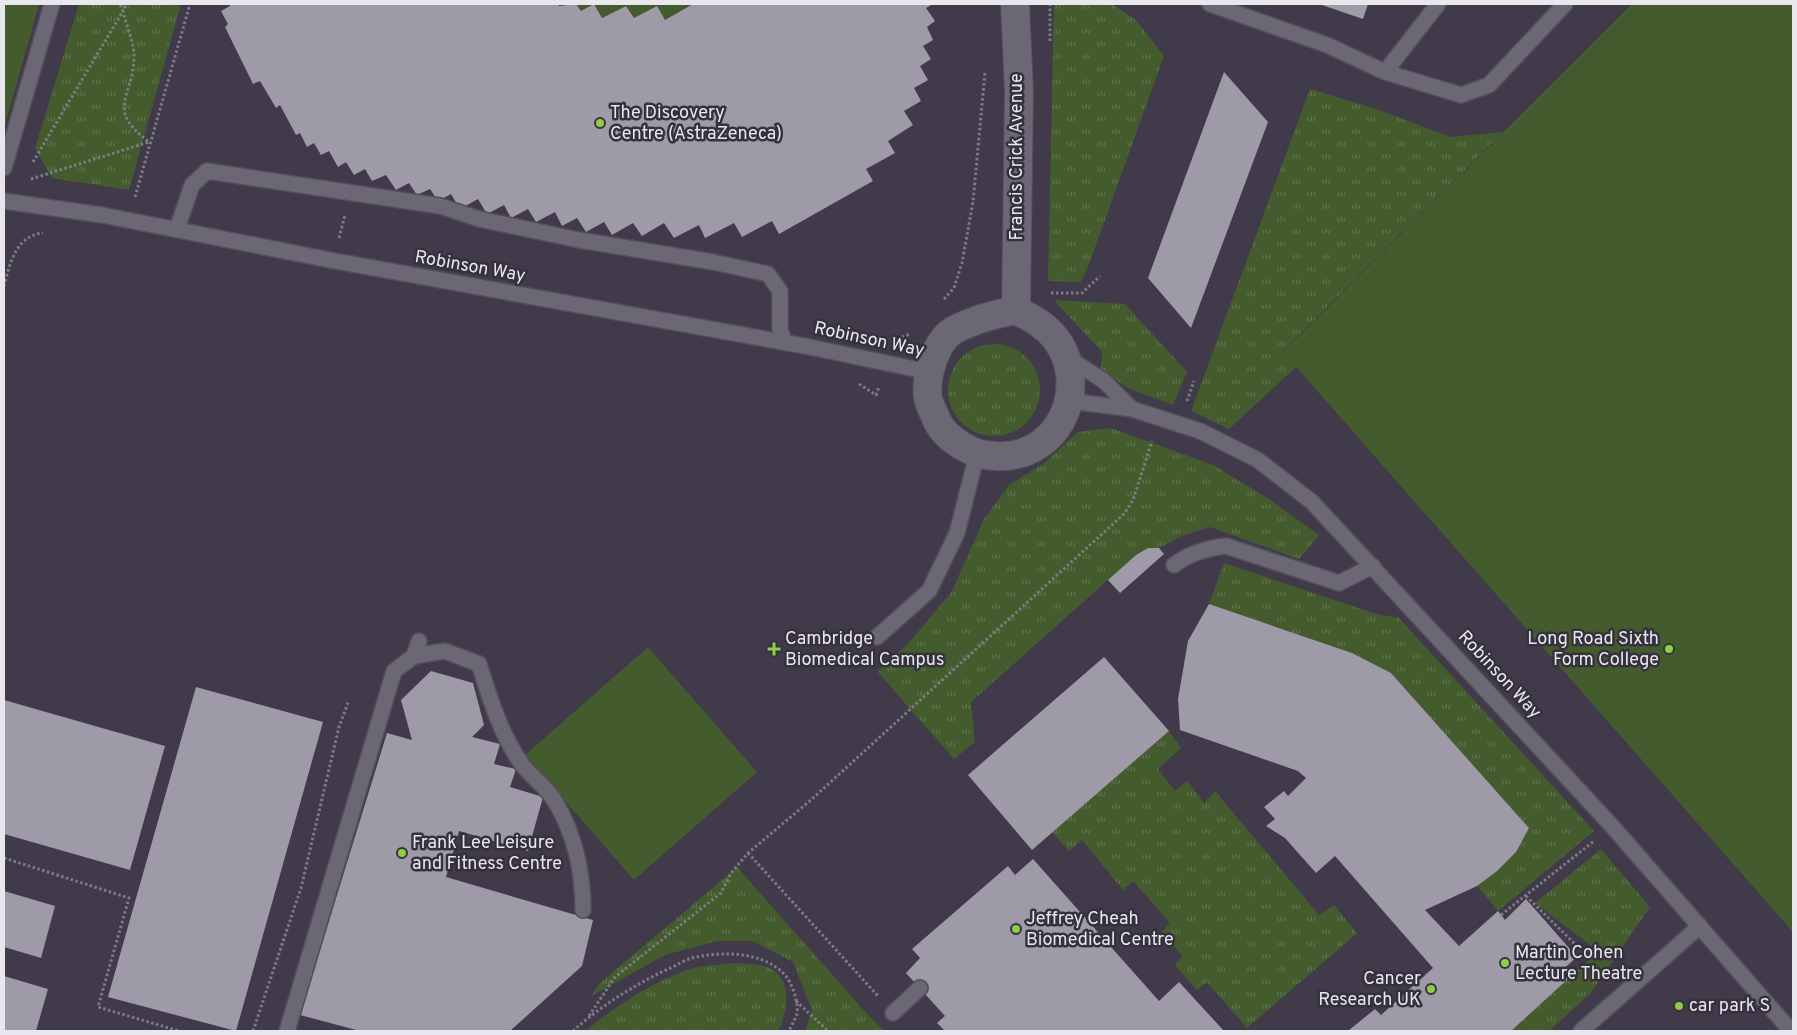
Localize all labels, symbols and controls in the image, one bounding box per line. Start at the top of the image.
street label: Francis Crick Avenue [1006,73,1029,241]
place label: The Discovery Centre (AstraZeneca) [610,102,782,146]
marker: The Discovery Centre (AstraZeneca) [594,117,606,129]
street label: Robinson Way [413,246,527,288]
street label: Robinson Way [812,317,926,363]
street label: Robinson Way [1452,626,1546,724]
place label: Cambridge Biomedical Campus [785,628,944,672]
place label: Long Road Sixth Form College [1527,628,1659,672]
marker: Cambridge Biomedical Campus [767,642,781,656]
marker: Long Road Sixth Form College [1663,643,1675,655]
place label: Frank Lee Leisure and Fitness Centre [412,832,562,876]
marker: Frank Lee Leisure and Fitness Centre [396,847,408,859]
place label: Jeffrey Cheah Biomedical Centre [1026,908,1174,952]
marker: Jeffrey Cheah Biomedical Centre [1010,923,1022,935]
place label: Martin Cohen Lecture Theatre [1515,942,1642,986]
marker: Martin Cohen Lecture Theatre [1499,957,1511,969]
place label: Cancer Research UK [1318,968,1421,1012]
marker: Cancer Research UK [1425,983,1437,995]
place label: car park S [1689,995,1770,1018]
marker: car park S [1673,1000,1685,1012]

